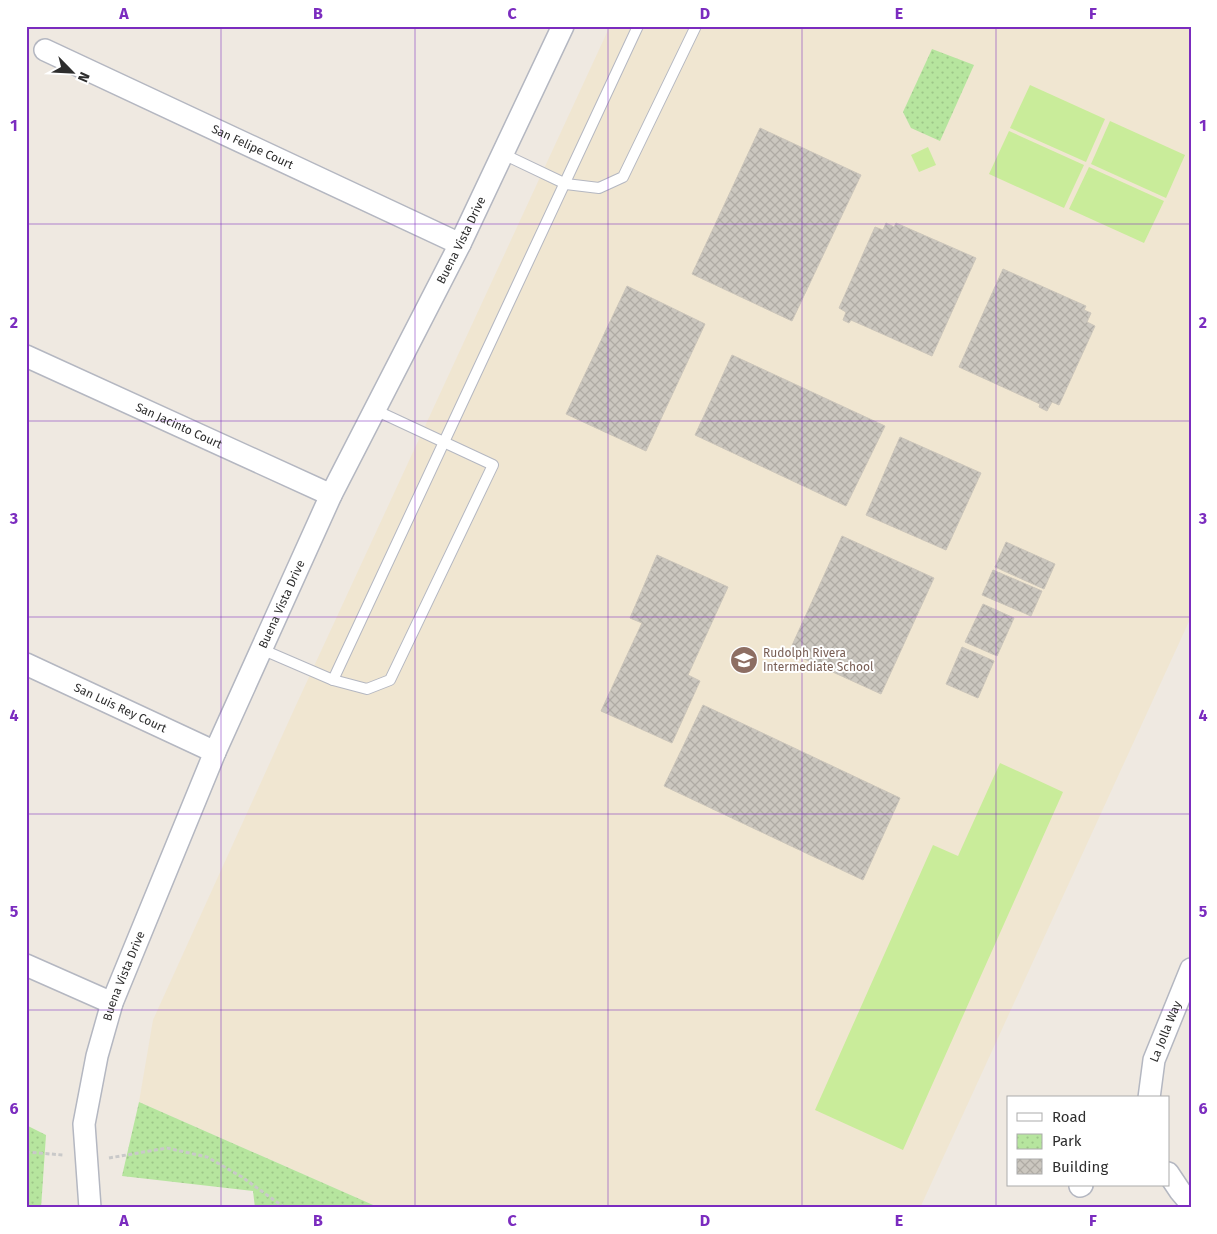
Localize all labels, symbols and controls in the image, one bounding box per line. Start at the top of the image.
text: A [118,4,129,23]
text: B [313,4,323,23]
text: C [507,4,517,23]
text: D [700,4,710,23]
text: E [895,4,903,23]
text: F [1089,4,1097,23]
north arrow [48,48,98,98]
text: N [74,69,93,85]
text: 1 [10,116,18,135]
text: 1 [1199,116,1207,135]
street label: San Felipe Court [209,122,296,172]
street label: Buena Vista Drive [434,194,488,286]
text: 2 [10,313,18,332]
text: 2 [1199,313,1207,332]
street label: San Jacinto Court [133,400,225,452]
text: 3 [9,509,18,528]
text: 3 [1198,509,1207,528]
street label: Buena Vista Drive [256,558,308,651]
school or university icon: Rudolph Rivera Intermediate School [729,645,759,675]
place label: Rudolph Rivera Intermediate School [763,646,874,674]
street label: San Luis Rey Court [72,680,169,736]
text: 4 [9,706,19,725]
text: 4 [1198,706,1208,725]
text: 5 [10,902,19,921]
text: 5 [1199,902,1208,921]
street label: Buena Vista Drive [100,929,148,1022]
street label: La Jolla Way [1147,999,1184,1064]
legend [1007,1096,1170,1186]
text: 6 [9,1099,19,1118]
text: 6 [1198,1099,1208,1118]
text: Road [1052,1108,1087,1126]
text: Park [1052,1132,1082,1150]
text: Building [1052,1158,1108,1176]
text: A [118,1211,129,1230]
text: B [313,1211,323,1230]
text: C [507,1211,517,1230]
text: D [700,1211,710,1230]
text: E [895,1211,903,1230]
text: F [1089,1211,1097,1230]

